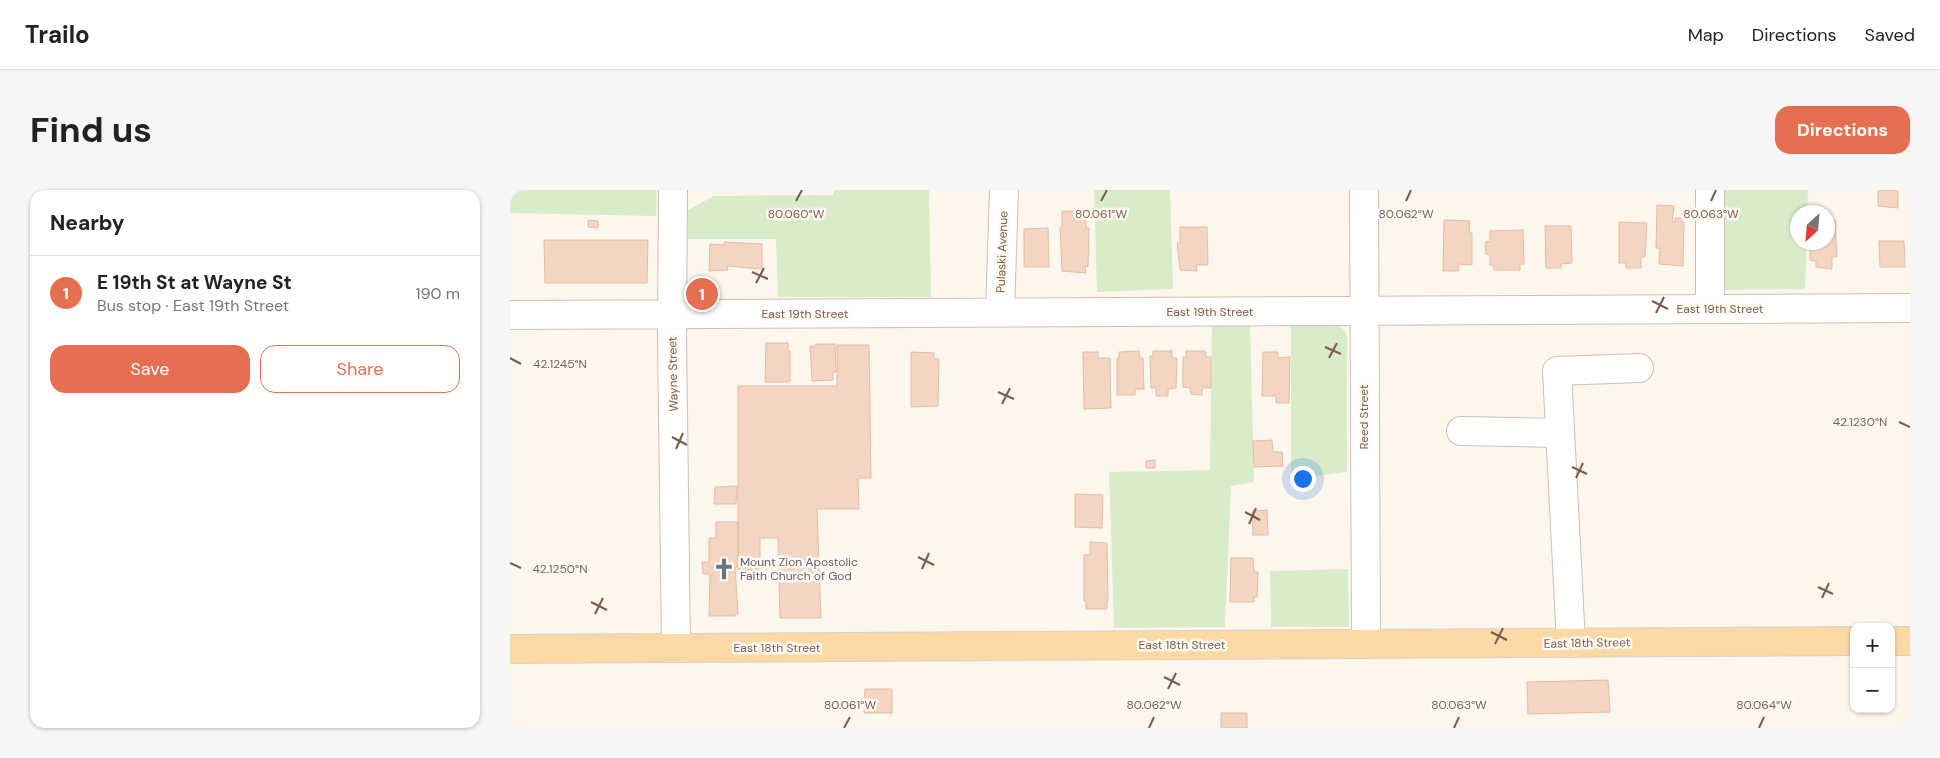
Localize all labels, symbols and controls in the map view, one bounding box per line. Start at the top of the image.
text: Trailo [25,19,90,50]
text: Map [1688,23,1724,47]
text: Directions [1752,23,1837,47]
text: Saved [1865,23,1915,47]
button: Directions [1775,106,1910,154]
text: Find us [30,107,152,153]
north arrow [1790,205,1835,250]
text: 80.060°W [768,206,825,222]
text: 80.061°W [1075,206,1127,222]
text: 80.062°W [1379,206,1434,222]
text: 80.063°W [1683,206,1739,222]
text: Nearby [50,209,124,237]
street label: Pulaski Avenue [993,211,1011,293]
text: E 19th St at Wayne St [97,270,292,295]
pin: 1 [686,275,718,313]
text: 1 [63,283,69,304]
text: 190 m [416,283,460,304]
text: Bus stop · East 19th Street [97,295,289,316]
street label: East 19th Street [1676,301,1764,317]
street label: East 19th Street [1166,304,1254,320]
street label: East 19th Street [761,306,849,322]
street label: Wayne Street [664,336,682,412]
button: Save [50,345,250,393]
button: Share [260,345,460,393]
text: 42.1245°N [533,356,587,372]
street label: Reed Street [1356,384,1372,450]
text: 42.1230°N [1833,414,1887,430]
your location [1290,466,1316,492]
place label: Mount Zion Apostolic Faith Church of God [740,554,858,584]
church icon: Mount Zion Apostolic Faith Church of God [711,556,737,582]
text: 42.1250°N [533,561,587,577]
map controls [1850,623,1895,713]
button: + [1850,623,1895,668]
street label: East 18th Street [1543,634,1631,652]
street label: East 18th Street [1139,637,1226,653]
street label: East 18th Street [734,640,821,656]
button: − [1850,668,1895,713]
text: 80.061°W [824,697,876,713]
text: 80.062°W [1127,697,1182,713]
text: 80.063°W [1431,697,1487,713]
text: 80.064°W [1736,697,1792,713]

